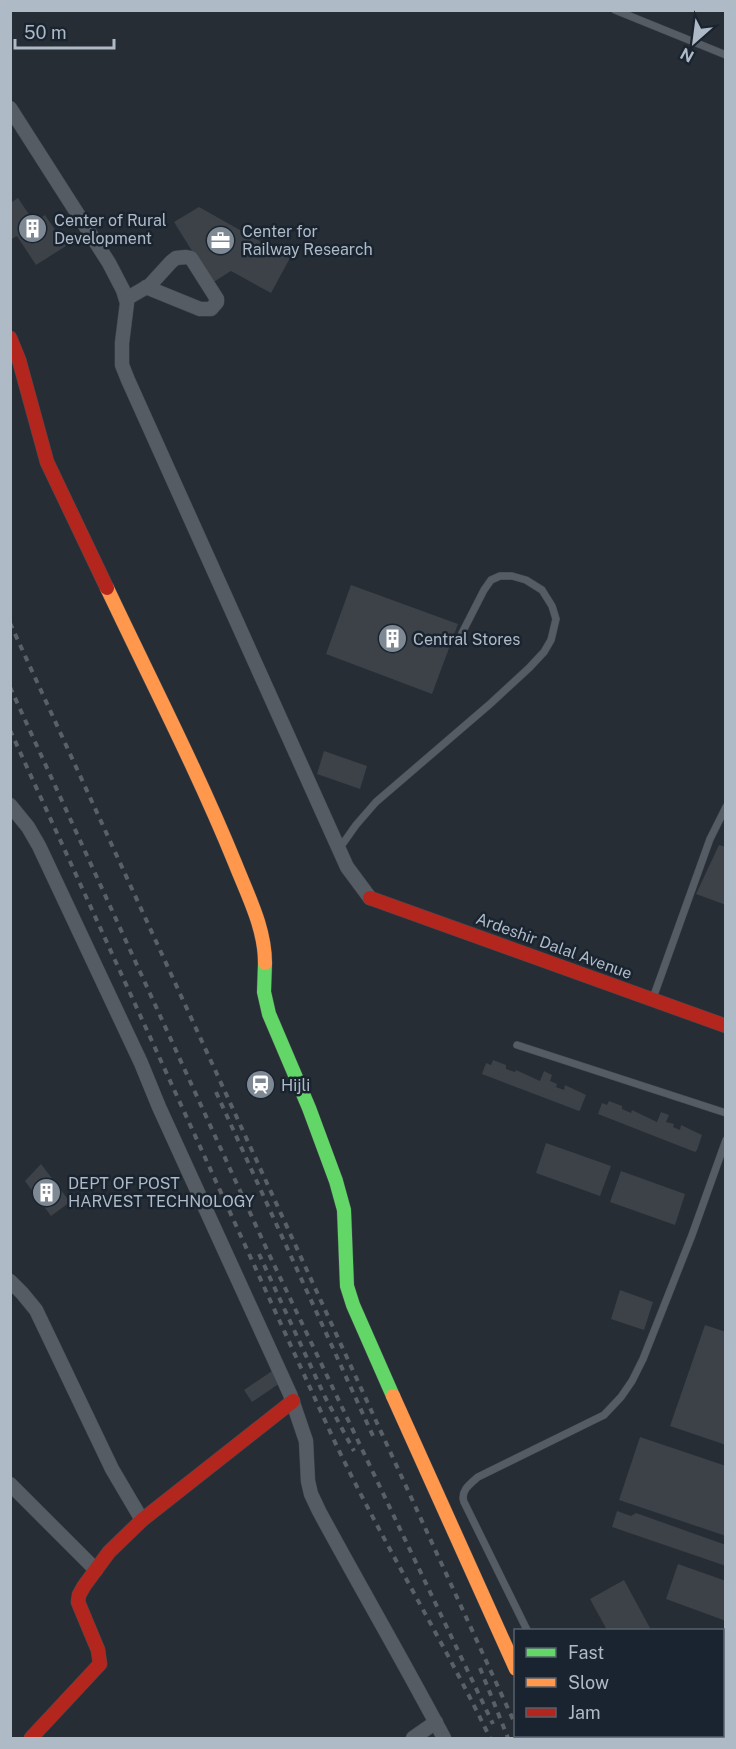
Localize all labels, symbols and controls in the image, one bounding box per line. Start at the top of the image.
scale bar [15,12,114,50]
north arrow [664,12,724,72]
text: 50 m [24,22,67,43]
text: N [677,43,697,66]
place label: Center of Rural Development [54,211,167,248]
building icon: Center of Rural Development [17,213,49,245]
place label: Center for Railway Research [242,222,373,259]
office icon: Center for Railway Research [205,224,237,256]
building icon: Central Stores [376,623,408,655]
place label: Central Stores [413,630,520,649]
street label: Ardeshir Dalal Avenue [473,909,635,983]
station icon: Hijli [244,1069,276,1101]
place label: Hijli [281,1076,310,1095]
place label: DEPT OF POST HARVEST TECHNOLOGY [68,1174,255,1211]
building icon: DEPT OF POST HARVEST TECHNOLOGY [31,1176,63,1208]
legend [514,1629,724,1737]
text: Fast [568,1642,604,1663]
text: Slow [568,1672,609,1693]
text: Jam [568,1702,601,1723]

